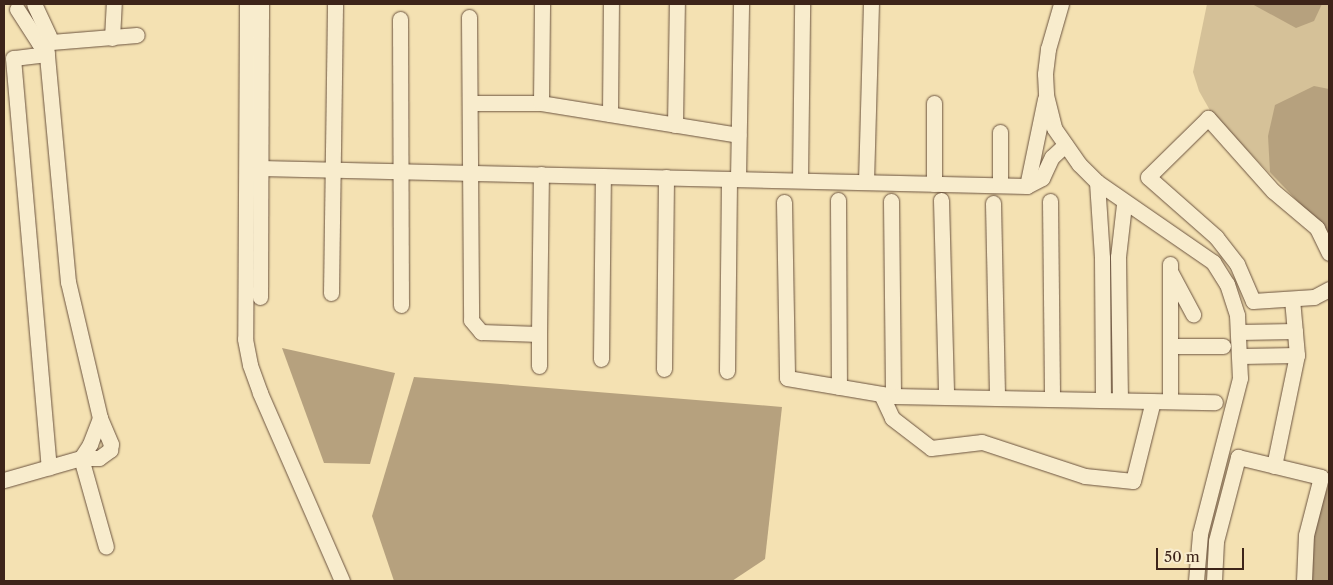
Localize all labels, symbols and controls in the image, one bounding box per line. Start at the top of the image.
scale bar [1158,538,1246,570]
text: 50 m [1164,547,1200,566]

